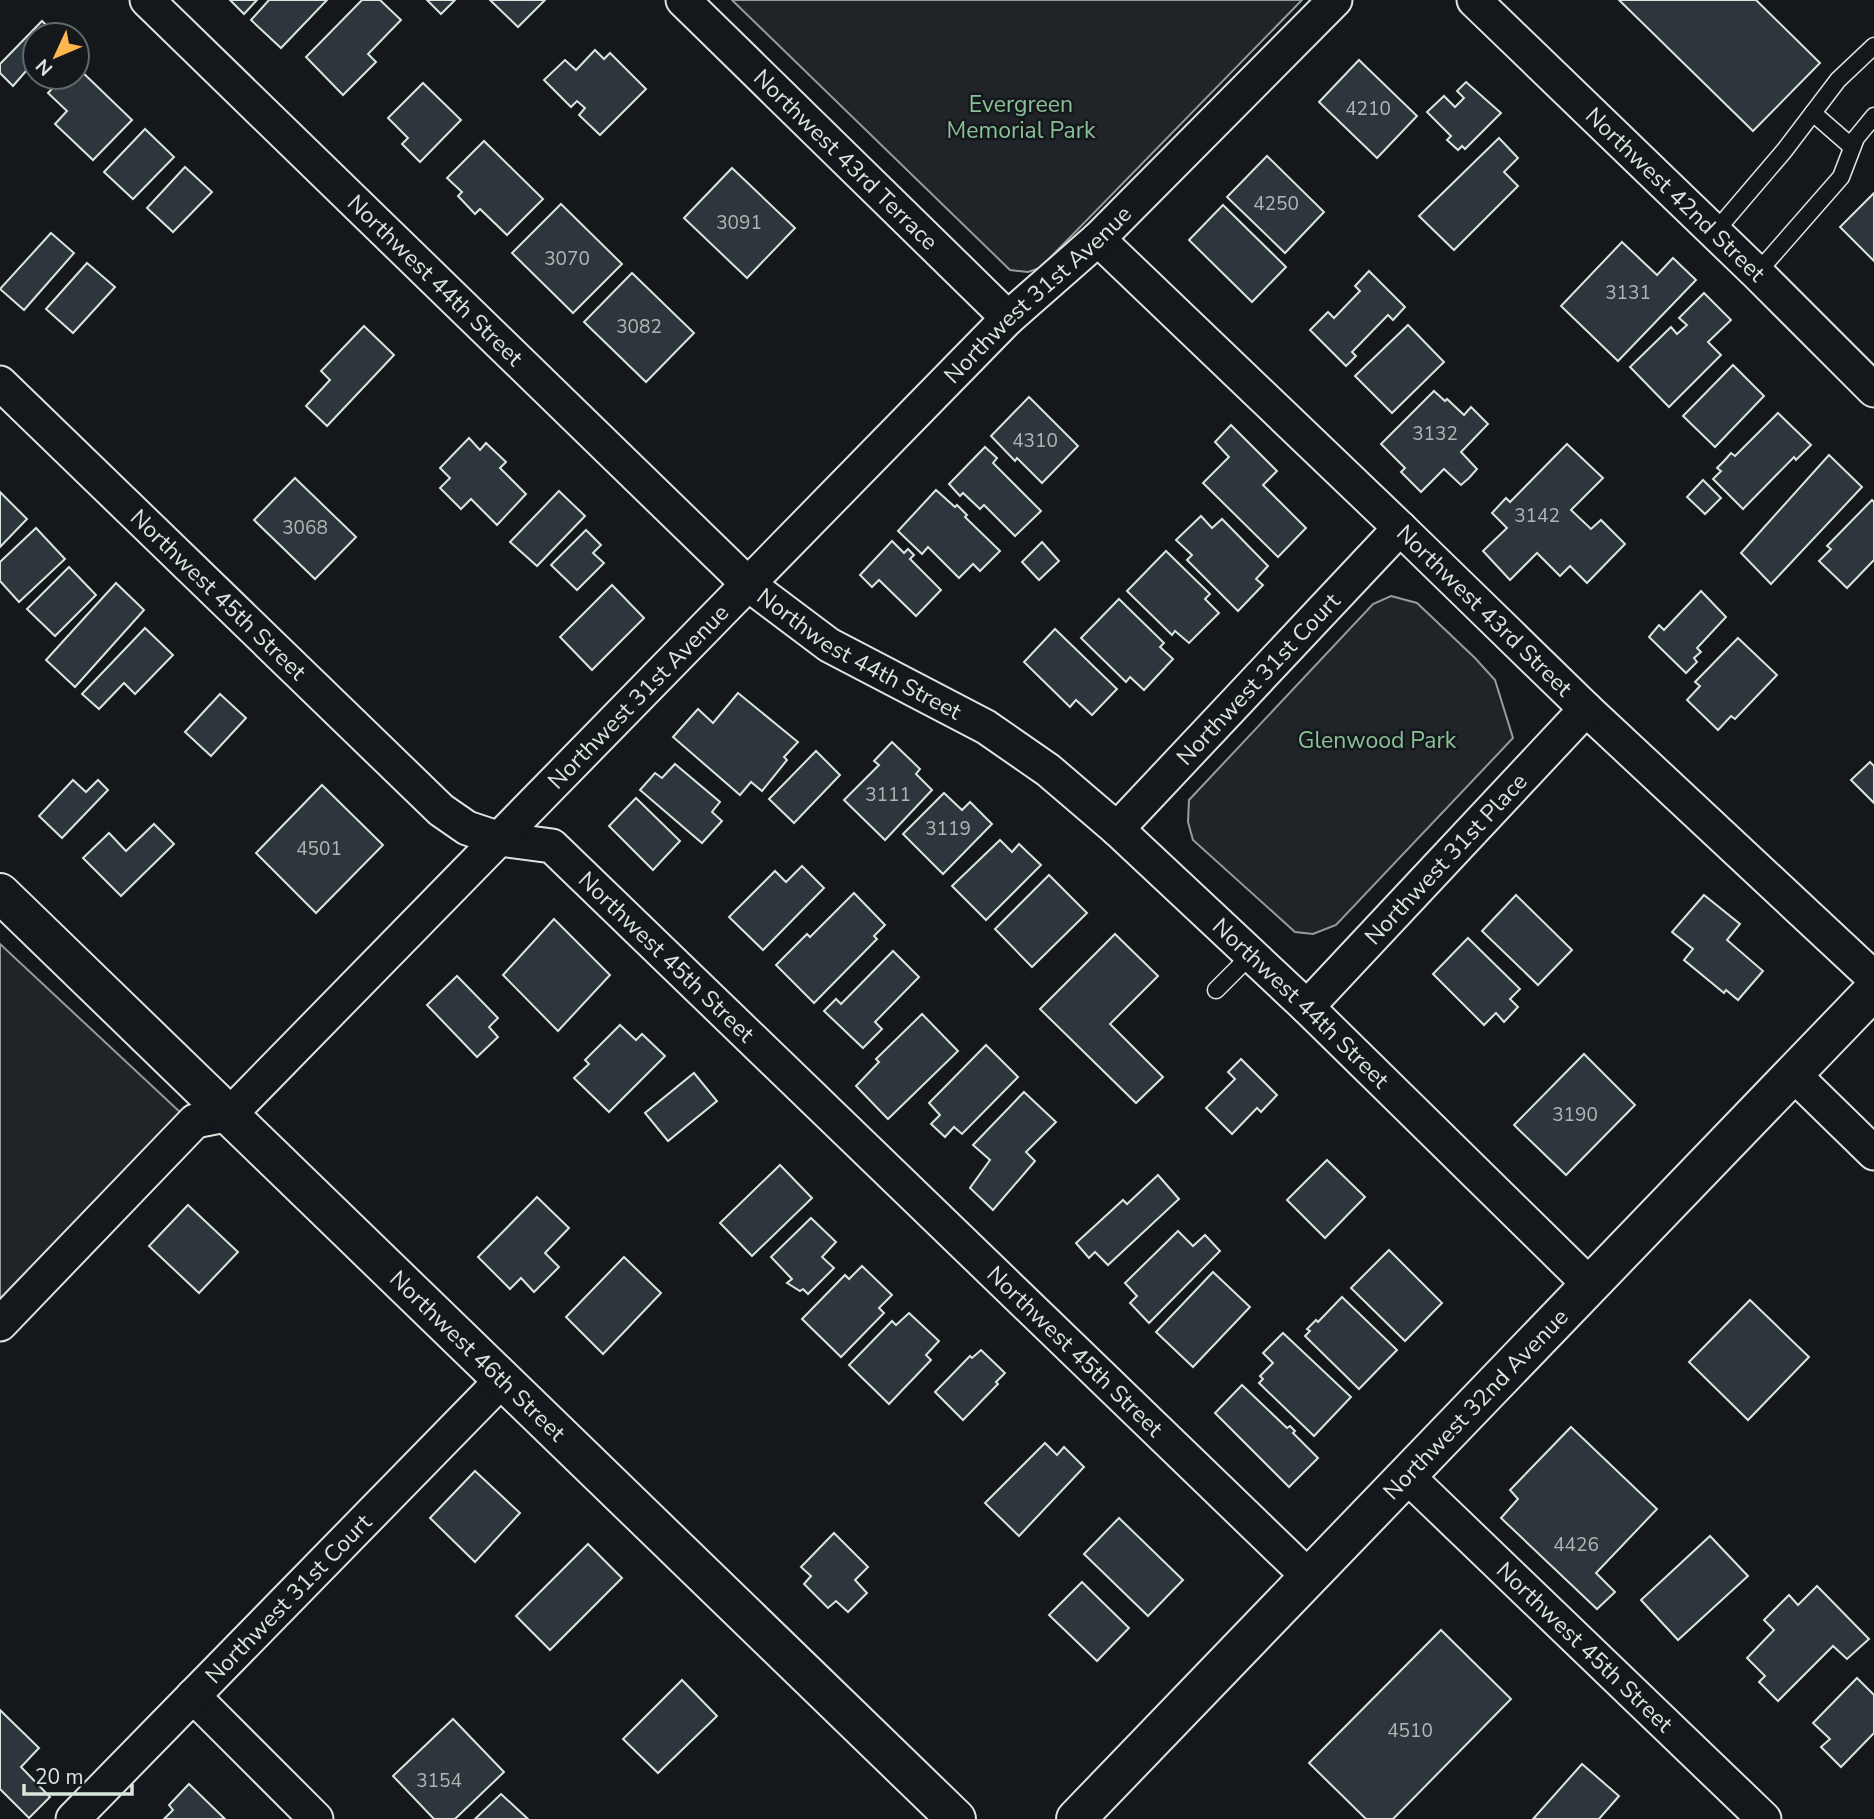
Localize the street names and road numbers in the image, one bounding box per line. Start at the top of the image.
street label: Northwest 43rd Terrace [747,62,945,257]
street label: Northwest 42nd Street [1579,100,1773,289]
street label: Northwest 44th Street [341,188,531,373]
street label: Northwest 31st Avenue [937,199,1138,390]
street label: Northwest 45th Street [124,502,314,687]
street label: Northwest 43rd Street [1390,518,1580,704]
street label: Northwest 44th Street [751,581,968,727]
street label: Northwest 31st Court [1169,585,1347,772]
street label: Northwest 31st Avenue [541,597,735,796]
street label: Northwest 31st Place [1358,766,1534,951]
street label: Northwest 45th Street [572,864,762,1050]
street label: Northwest 44th Street [1206,911,1397,1096]
street label: Northwest 45th Street [980,1259,1171,1444]
street label: Northwest 46th Street [383,1263,573,1449]
street label: Northwest 32nd Avenue [1376,1302,1575,1506]
street label: Northwest 31st Court [198,1506,379,1690]
street label: Northwest 45th Street [1490,1555,1680,1740]

